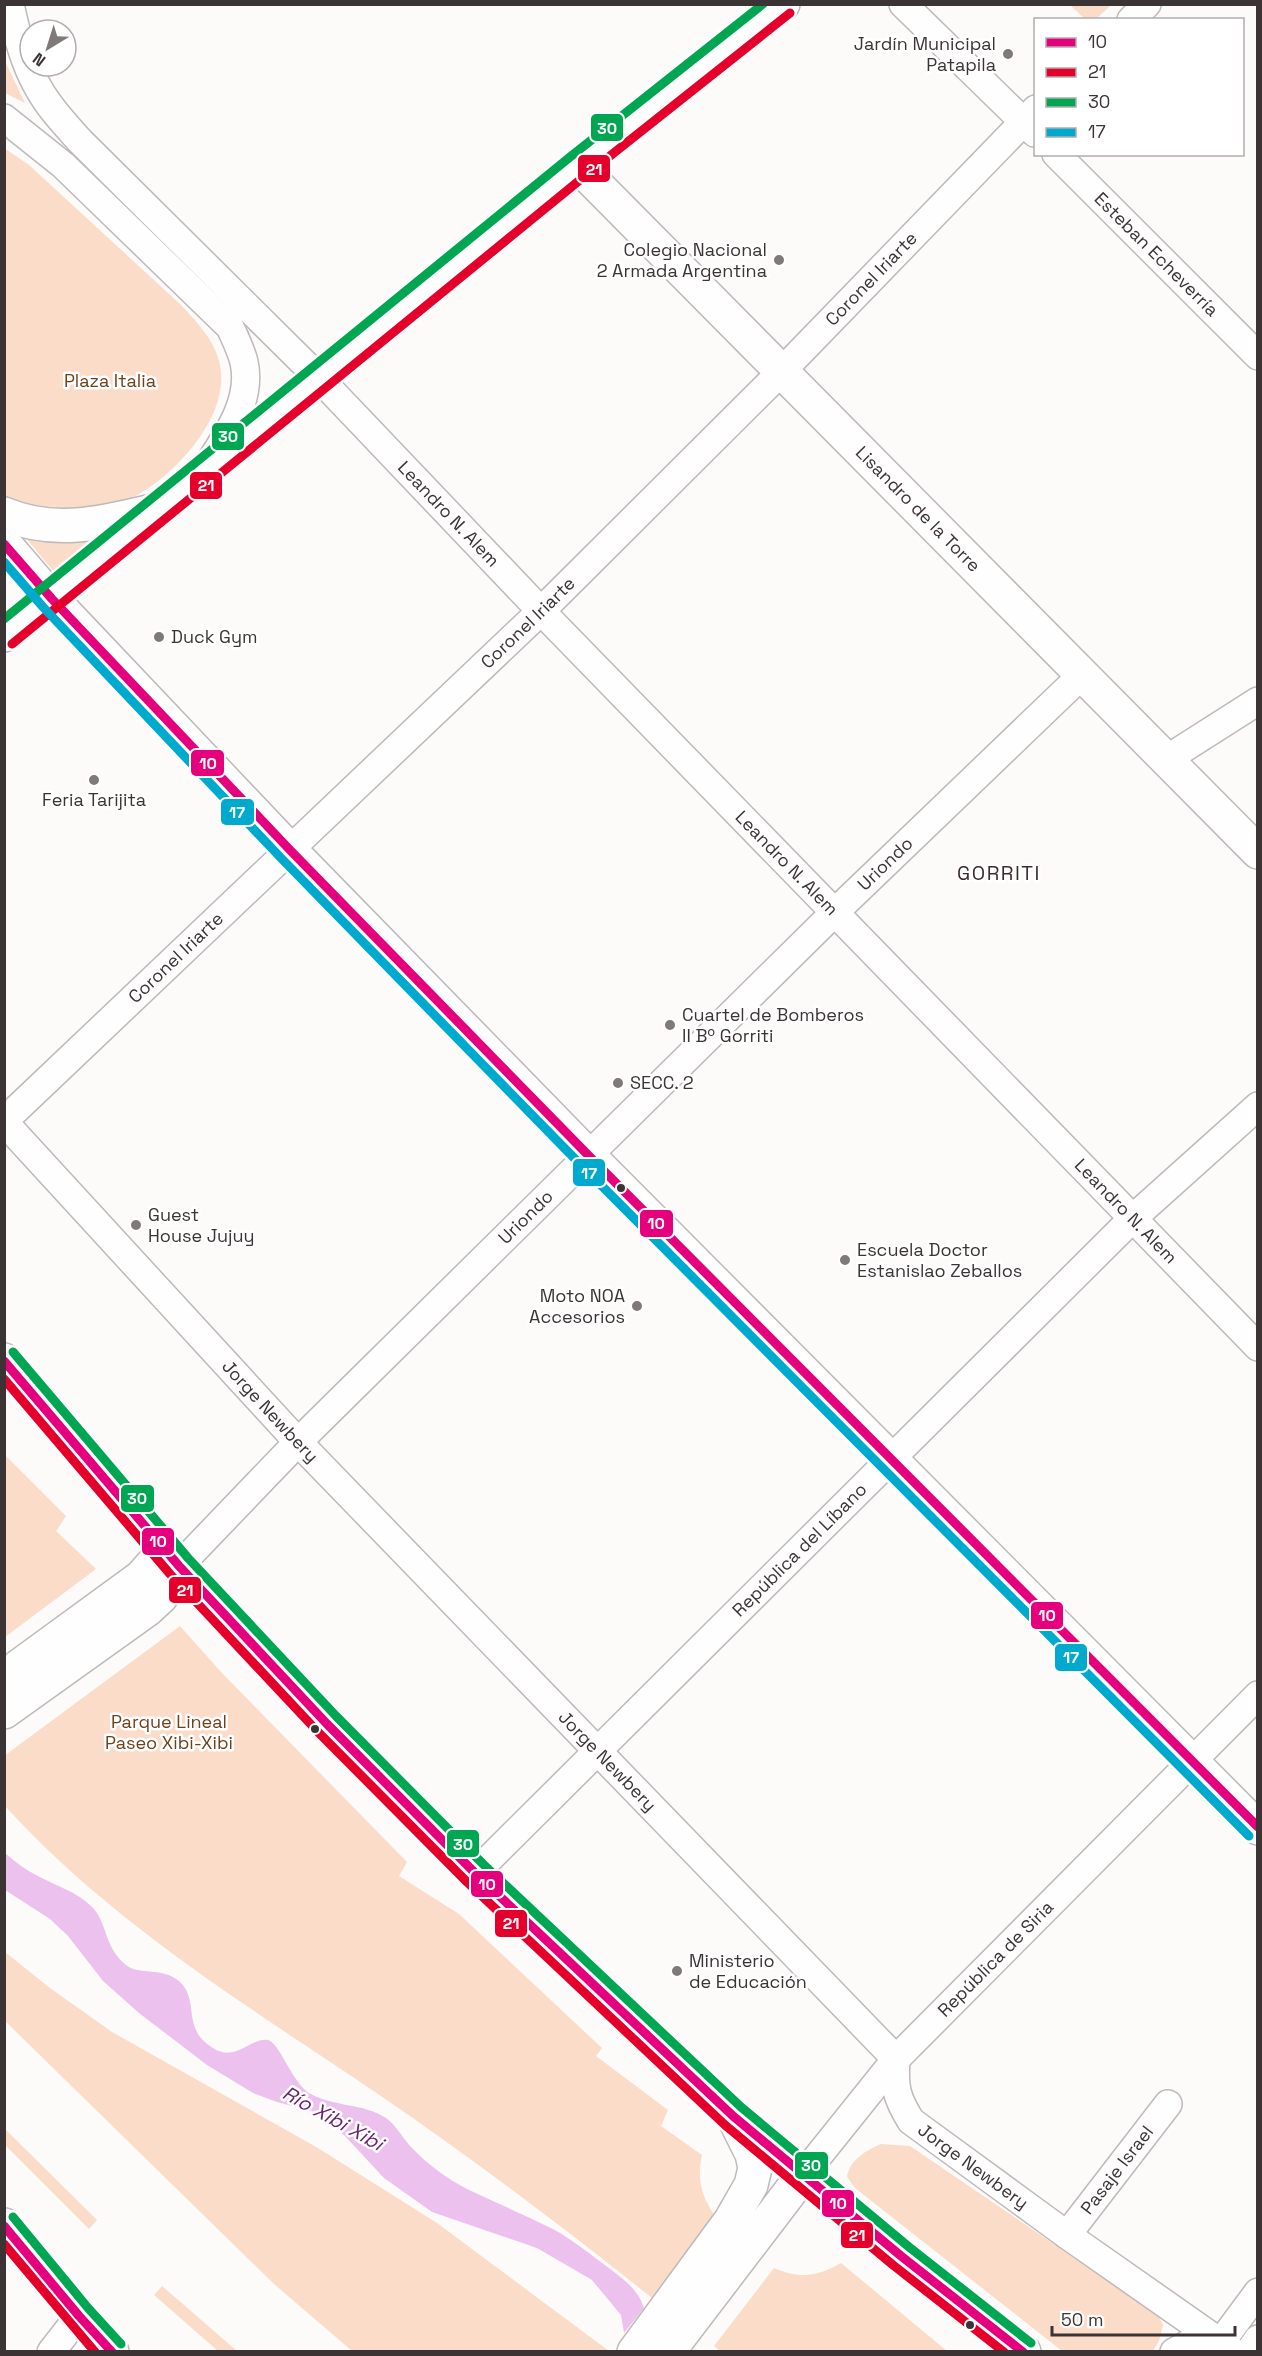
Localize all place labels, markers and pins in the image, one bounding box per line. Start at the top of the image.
place label: Jardín Municipal Patapila [854,32,996,76]
marker: Jardín Municipal Patapila [1001,47,1015,61]
place label: Colegio Nacional 2 Armada Argentina [597,238,767,282]
marker: Colegio Nacional 2 Armada Argentina [772,253,786,267]
place label: Duck Gym [171,625,257,648]
marker: Duck Gym [152,630,166,644]
marker: Feria Tarijita [87,773,101,787]
place label: Feria Tarijita [42,788,146,811]
place label: Cuartel de Bomberos II Bº Gorriti [682,1003,864,1047]
marker: Cuartel de Bomberos II Bº Gorriti [663,1018,677,1032]
place label: SECC. 2 [630,1071,694,1094]
marker: SECC. 2 [611,1076,625,1090]
unlabelled marker [615,1182,627,1194]
place label: Guest House Jujuy [148,1203,254,1247]
marker: Guest House Jujuy [129,1218,143,1232]
place label: Escuela Doctor Estanislao Zeballos [857,1238,1022,1282]
marker: Escuela Doctor Estanislao Zeballos [838,1253,852,1267]
place label: Moto NOA Accesorios [529,1284,625,1328]
marker: Moto NOA Accesorios [630,1299,644,1313]
unlabelled marker [309,1723,321,1735]
place label: Ministerio de Educación [689,1949,807,1993]
marker: Ministerio de Educación [670,1964,684,1978]
unlabelled marker [964,2319,976,2331]

